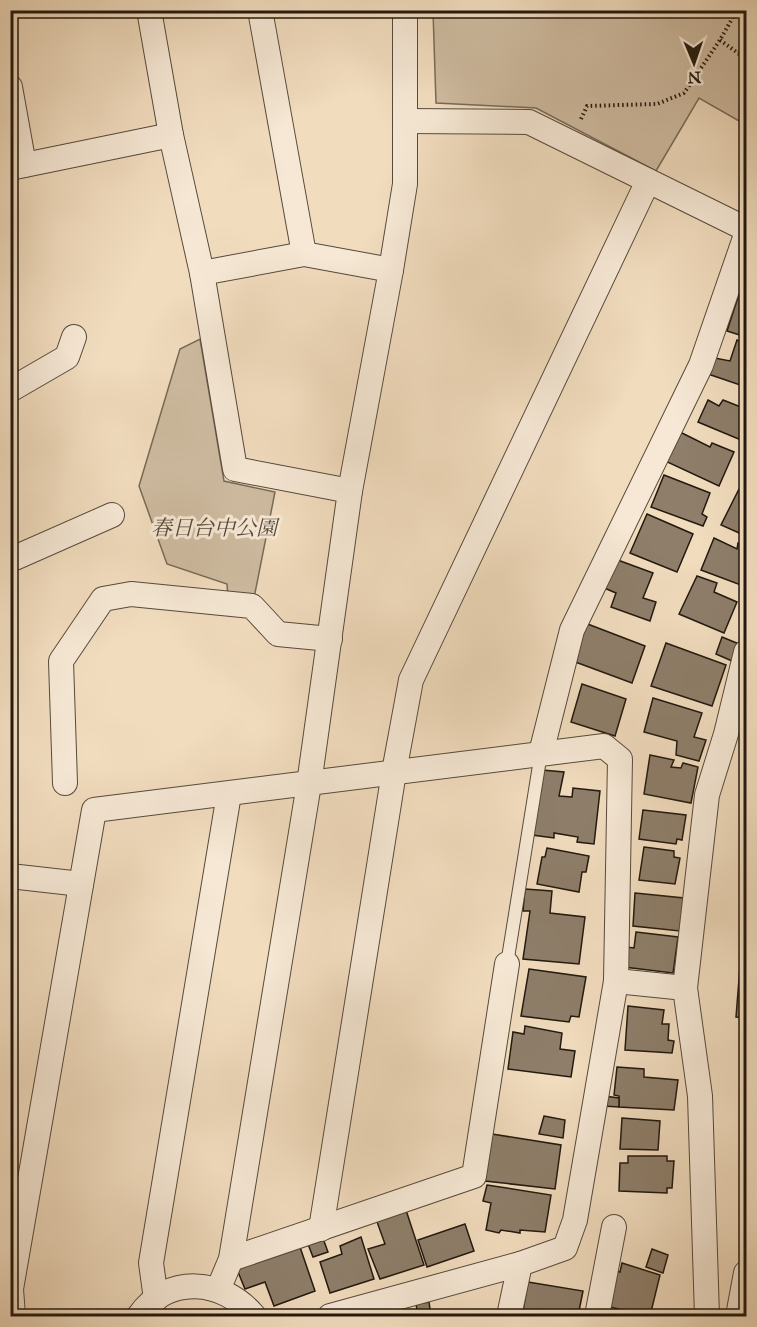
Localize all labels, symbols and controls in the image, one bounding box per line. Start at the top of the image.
north arrow [664,33,724,93]
text: N [687,68,702,87]
park label: 春日台中公園 [151,515,280,541]

